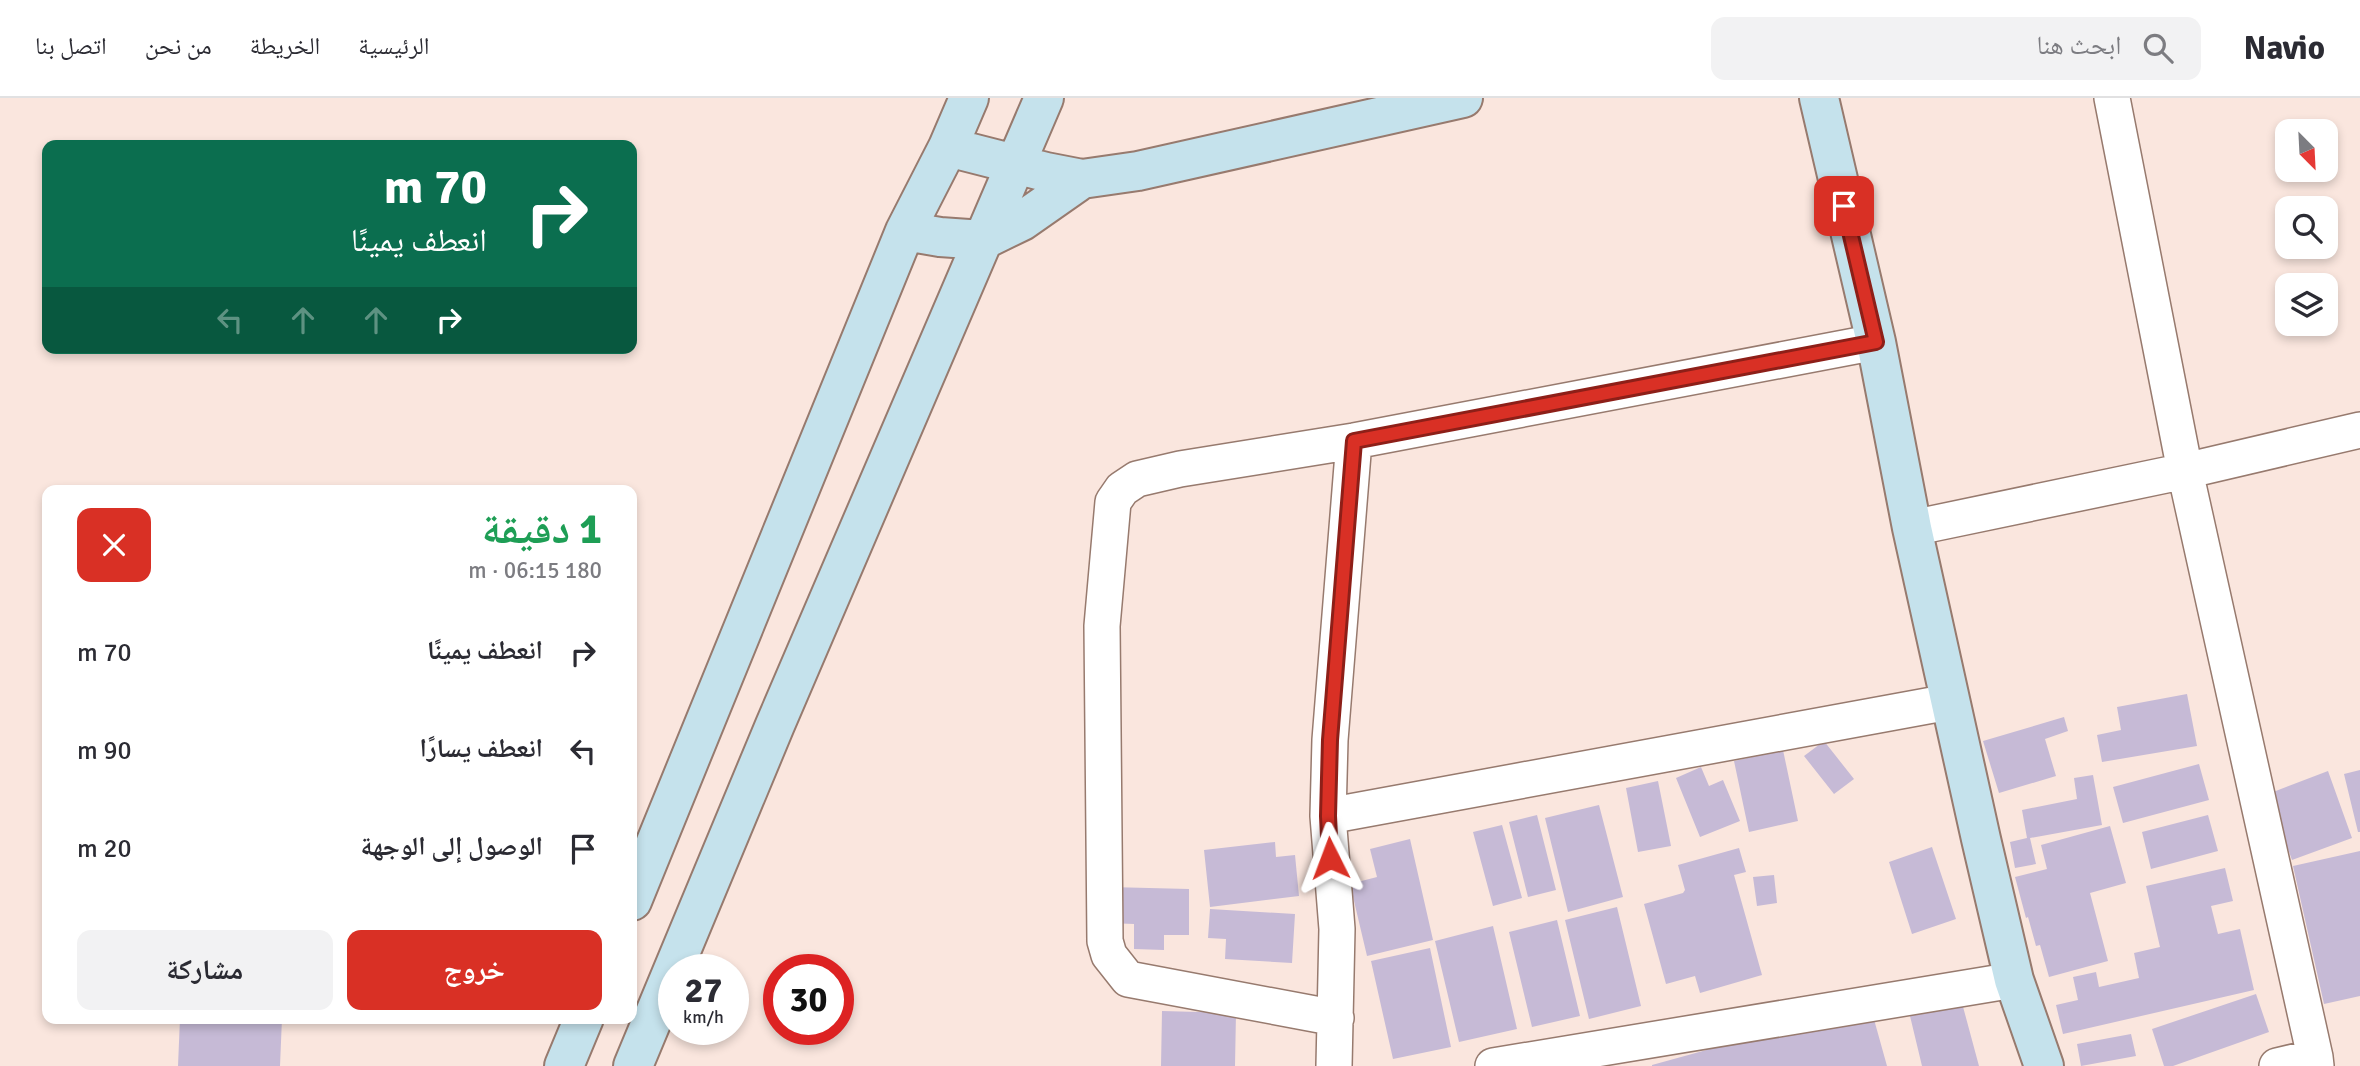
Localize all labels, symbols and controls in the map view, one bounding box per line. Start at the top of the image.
search box [1711,17,2201,80]
text: Navio [2243,28,2325,69]
icon: search [2139,29,2177,67]
text: ابحث هنا [2036,30,2121,62]
text: اتصل بنا [35,31,107,61]
text: من نحن [145,31,212,61]
text: الخريطة [250,31,320,61]
text: الرئيسية [358,31,429,61]
north arrow [2275,119,2338,182]
map controls [2275,119,2338,336]
text: 70 m [384,157,487,217]
icon: right [511,168,602,259]
pin [1814,176,1874,236]
icon: arrive [1825,187,1863,225]
button: search [2275,196,2338,259]
text: انعطف يمينًا [351,221,487,260]
button: layers [2275,273,2338,336]
icon: left [211,301,249,339]
icon: ahead [284,301,322,339]
icon: ahead [357,301,395,339]
icon: right [430,301,468,339]
text: 1 دقيقة [482,504,602,555]
button: close [77,508,151,582]
text: 180 m · 06:15 [468,556,602,585]
icon: right [564,634,602,672]
text: انعطف يمينًا [427,635,543,667]
text: 70 m [77,637,132,669]
icon: left [564,732,602,770]
text: انعطف يسارًا [419,733,543,765]
text: 90 m [77,735,132,767]
position arrow [1293,821,1367,895]
icon: arrive [564,830,602,868]
text: الوصول إلى الوجهة [361,831,543,863]
text: 20 m [77,833,132,865]
button: مشاركة [77,930,333,1010]
button: خروج [347,930,602,1010]
speed limit sign: 30 [763,954,854,1045]
text: 27 [685,969,722,1012]
text: km/h [683,1006,724,1028]

